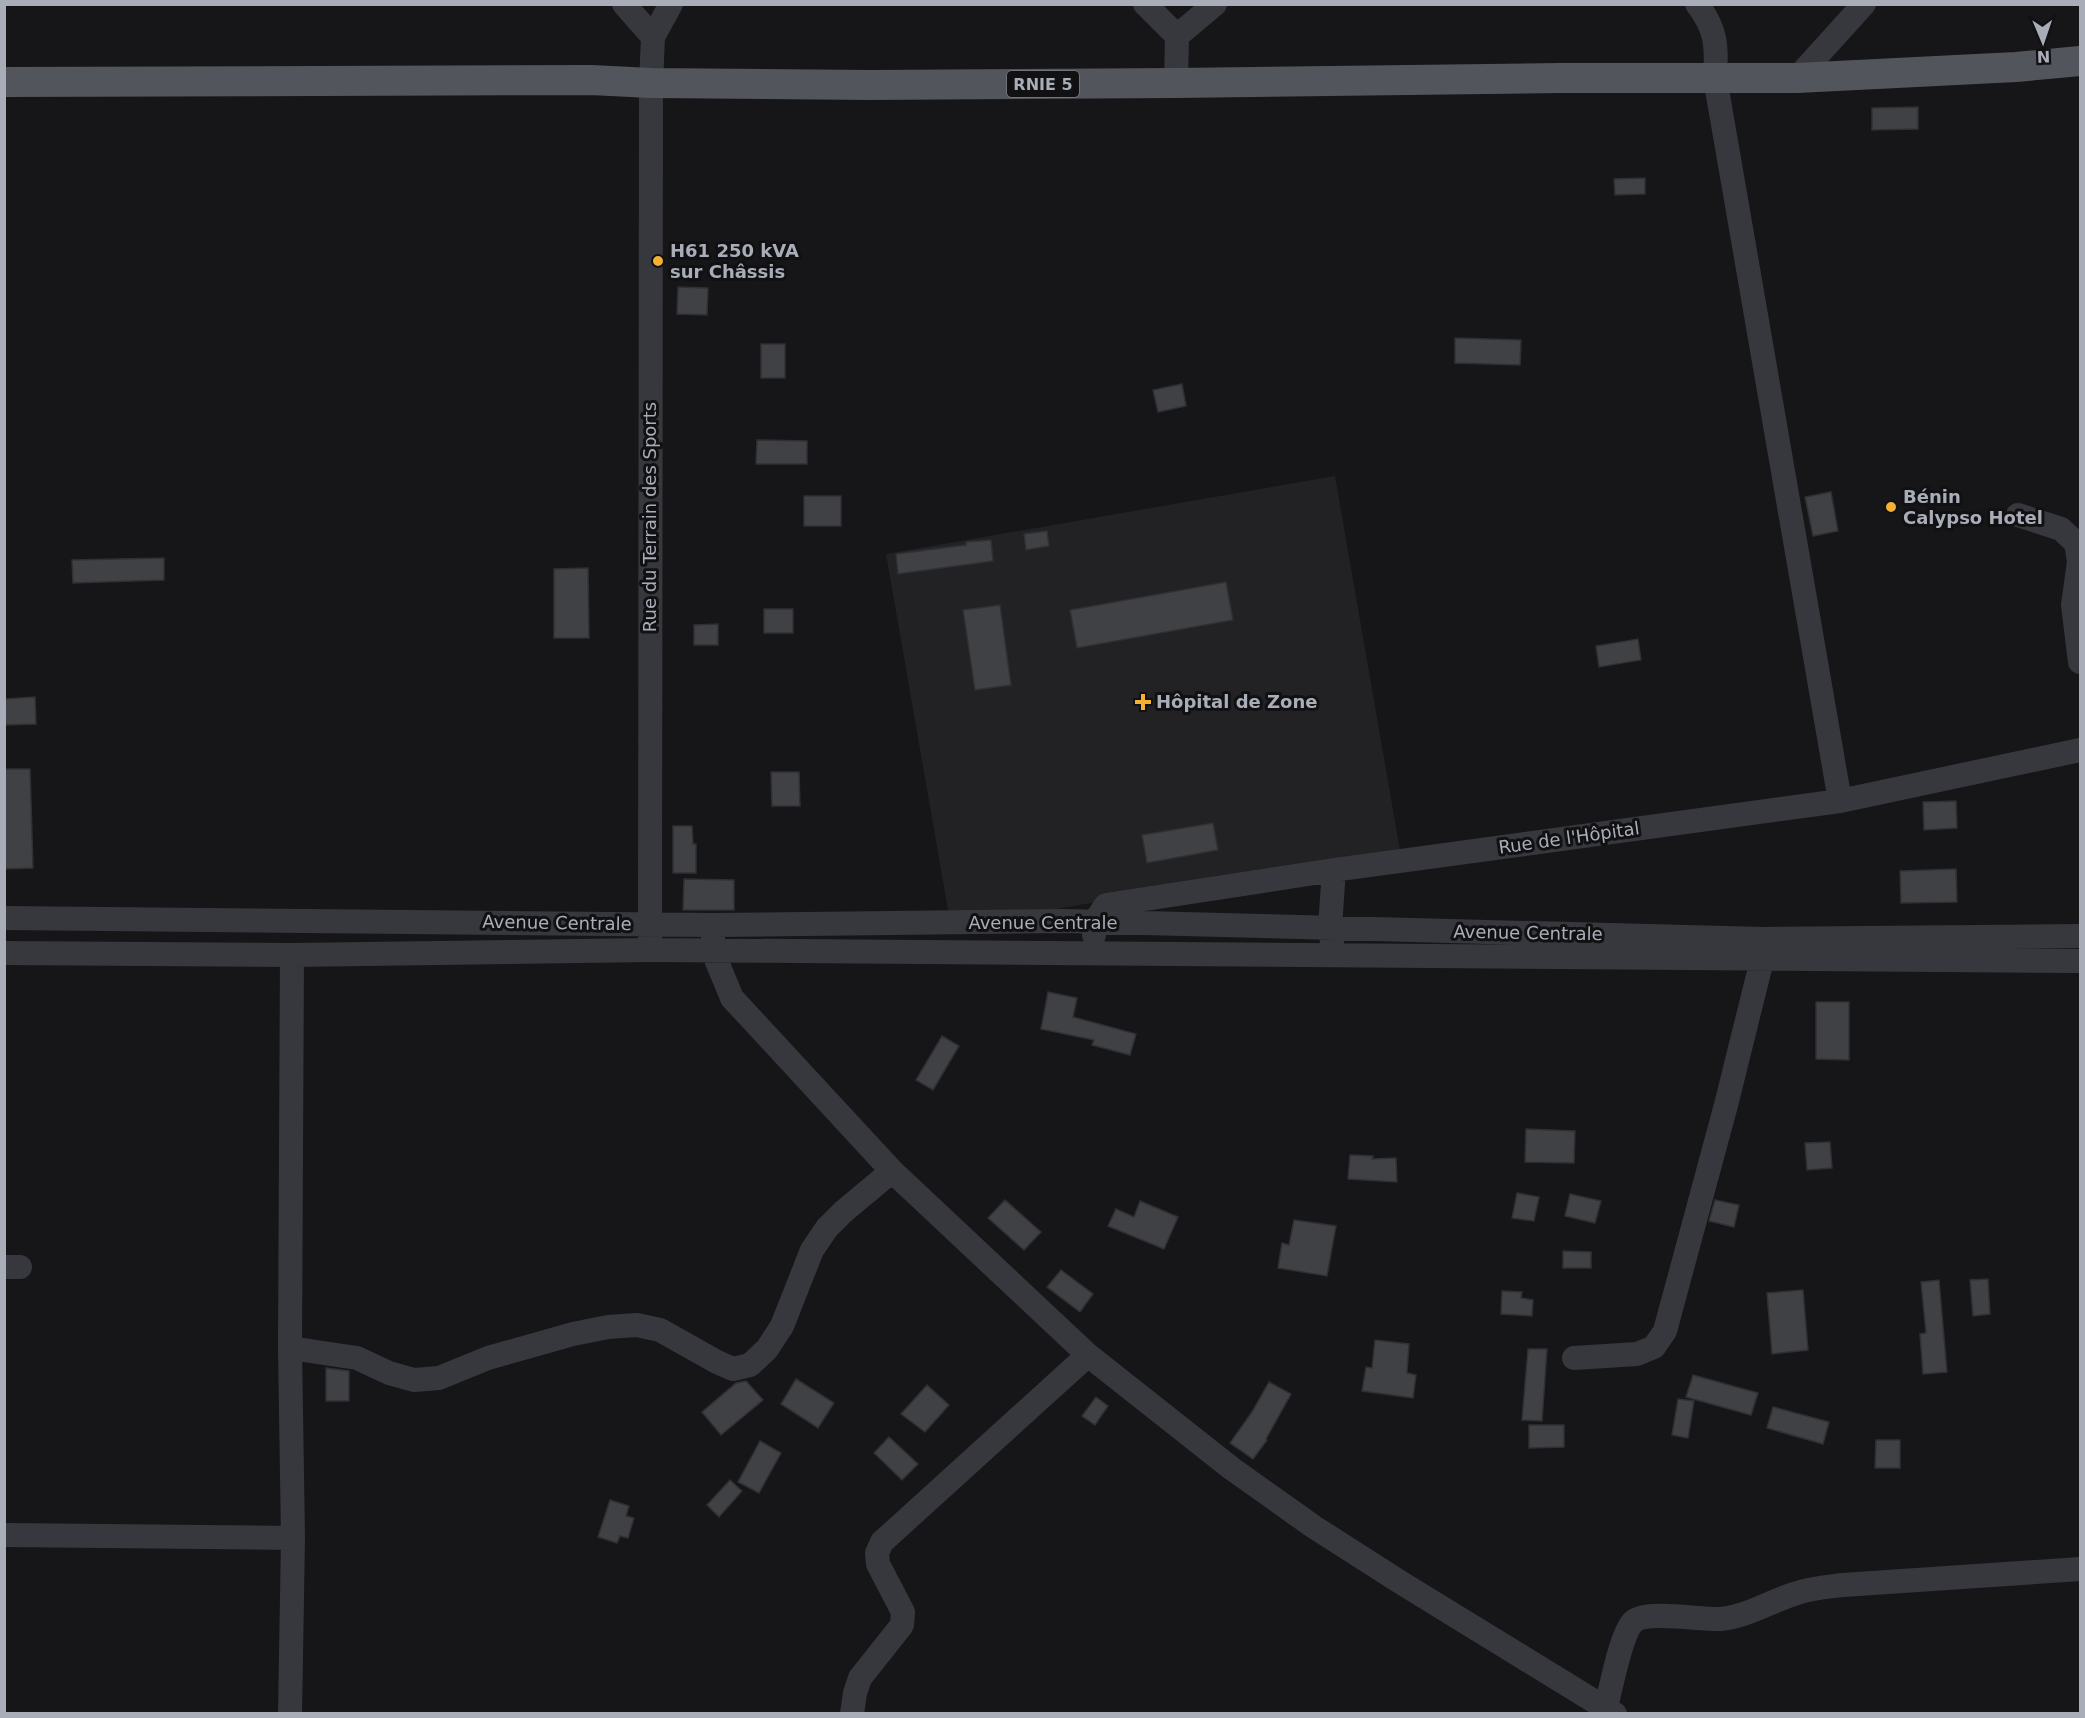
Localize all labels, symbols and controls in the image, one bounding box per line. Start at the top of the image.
north arrow [2013,12,2073,72]
text: N [2036,47,2051,66]
road number: RNIE 5 [1007,71,1079,97]
place label: H61 250 kVA sur Châssis [670,240,799,282]
marker: H61 250 kVA sur Châssis [651,254,665,268]
street label: Rue du Terrain des Sports [639,402,660,632]
place label: Bénin Calypso Hotel [1903,486,2043,528]
marker: Bénin Calypso Hotel [1884,500,1898,514]
place label: Hôpital de Zone [1156,691,1317,712]
marker: Hôpital de Zone [1134,693,1152,711]
street label: Rue de l'Hôpital [1497,817,1641,858]
street label: Avenue Centrale [482,911,632,934]
street label: Avenue Centrale [968,912,1118,933]
street label: Avenue Centrale [1453,921,1603,944]

